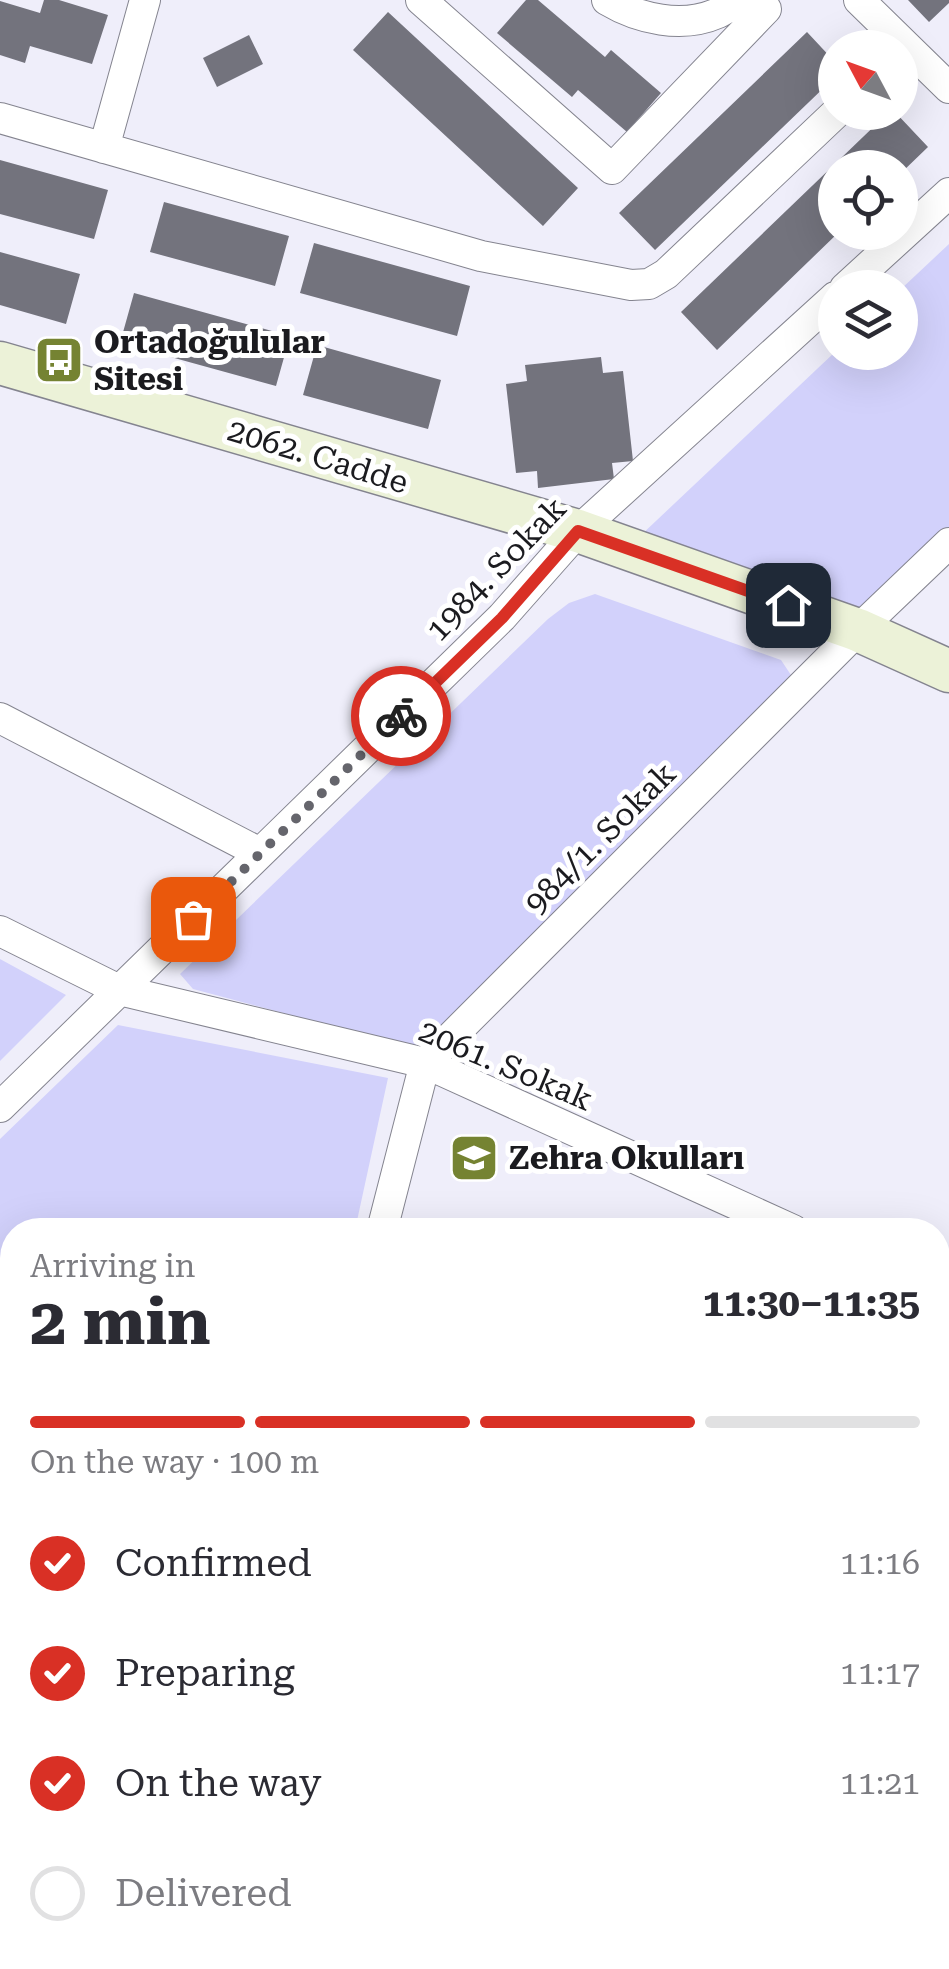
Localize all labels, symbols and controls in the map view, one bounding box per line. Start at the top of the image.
north arrow [818,30,918,130]
map controls [818,30,918,370]
button: locate [818,150,918,250]
button: layers [818,270,918,370]
place label: Ortadoğulular Sitesi [94,323,325,398]
bus stop icon: Ortadoğulular Sitesi [33,334,85,386]
street label: 2062. Cadde [223,411,413,501]
street label: 1984. Sokak [418,489,574,649]
pin [746,563,831,648]
icon: home [761,578,816,633]
courier [351,666,451,766]
icon: bike [374,689,429,744]
street label: 984/1. Sokak [516,754,684,922]
pin [151,877,236,962]
icon: bag [166,892,221,947]
street label: 2061. Sokak [413,1011,599,1119]
school or university icon: Zehra Okulları [448,1132,500,1184]
place label: Zehra Okulları [509,1139,744,1177]
text: Arriving in [30,1247,195,1285]
text: 11:30–11:35 [703,1281,920,1325]
text: 2 min [30,1284,211,1360]
text: On the way · 100 m [30,1443,319,1481]
icon: check [30,1536,85,1591]
text: Confirmed [115,1541,312,1585]
text: 11:16 [840,1544,920,1582]
icon: check [30,1646,85,1701]
text: Preparing [115,1651,295,1695]
text: 11:17 [840,1654,920,1692]
icon: check [30,1756,85,1811]
text: On the way [115,1761,321,1805]
text: 11:21 [840,1764,920,1802]
text: Delivered [115,1871,292,1915]

